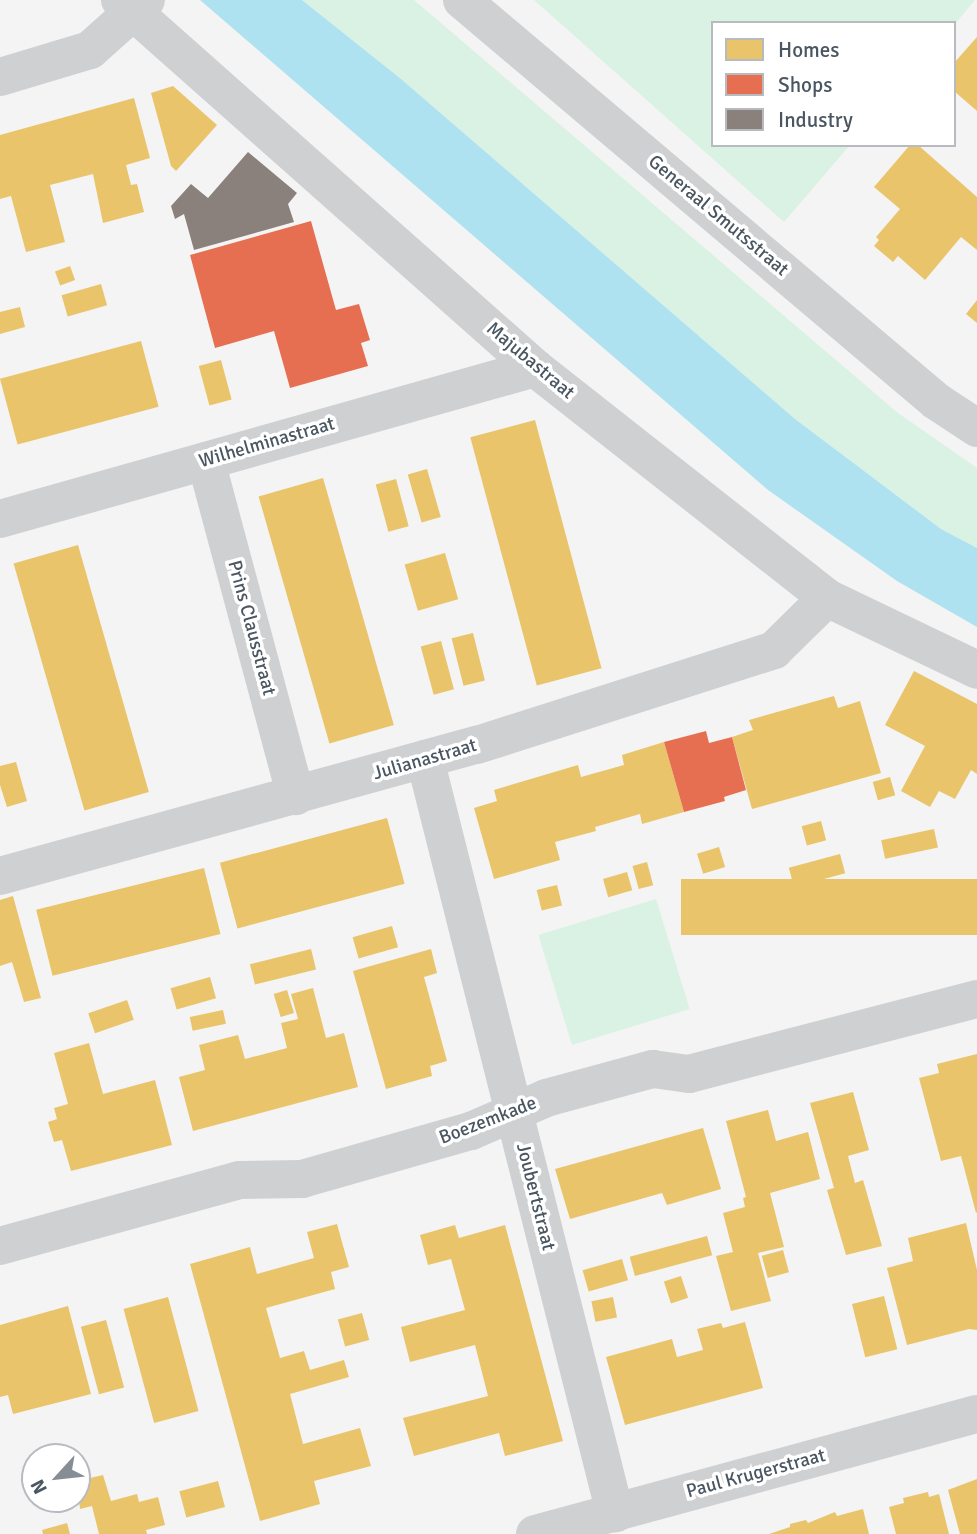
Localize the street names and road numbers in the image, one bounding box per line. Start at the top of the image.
street label: Generaal Smutsstraat [643,151,793,281]
street label: Majubastraat [481,318,579,404]
street label: Wilhelminastraat [197,413,337,473]
street label: Prins Clausstraat [222,558,280,698]
street label: Julianastraat [371,734,479,786]
street label: Boezemkade [436,1092,540,1150]
street label: Joubertstraat [511,1141,559,1253]
street label: Paul Krugerstraat [684,1444,828,1504]

